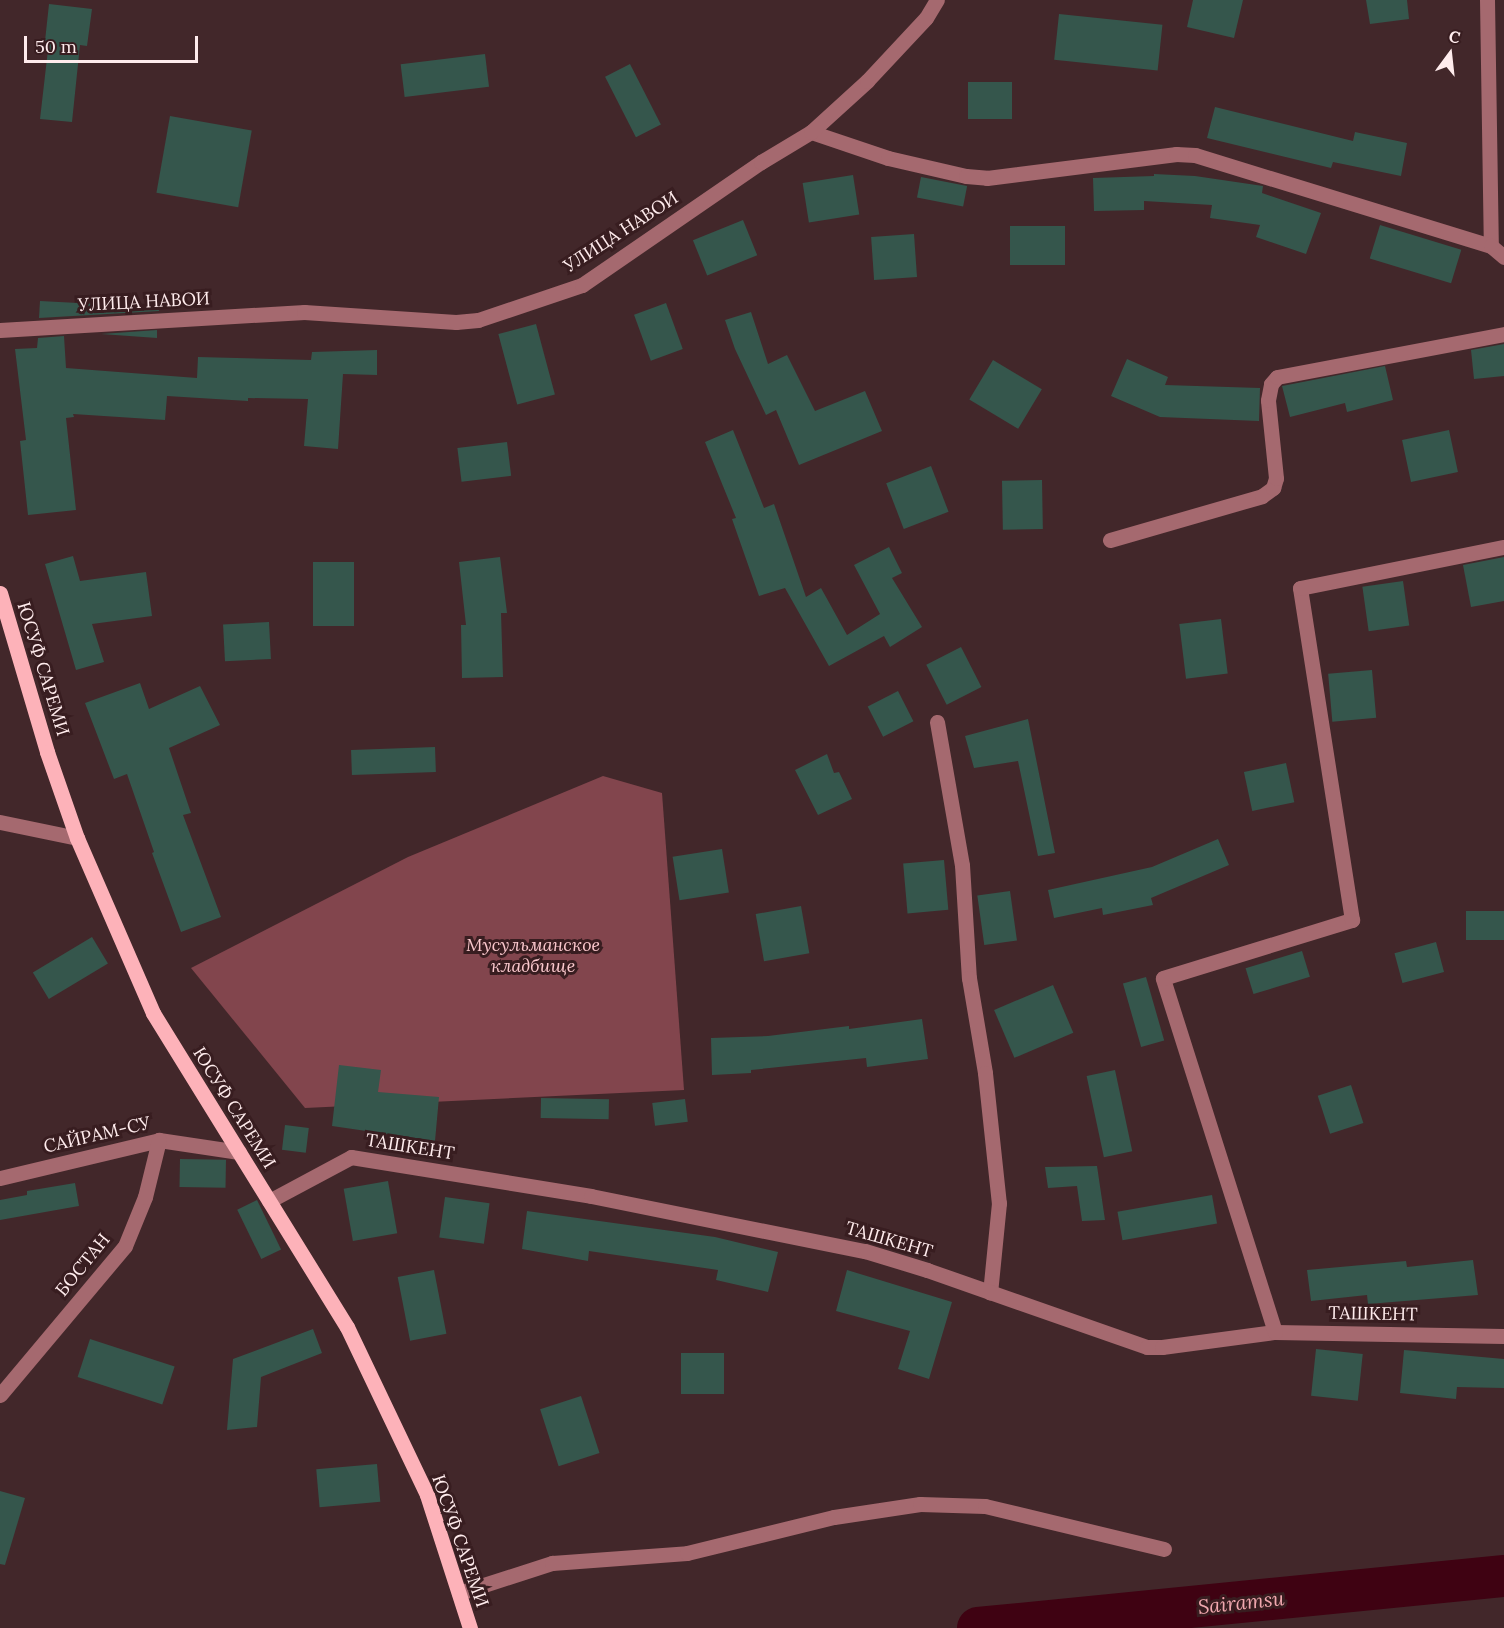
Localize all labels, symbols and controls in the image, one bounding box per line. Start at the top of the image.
scale bar [27,24,201,62]
north arrow [1420,24,1480,84]
text: С [1447,26,1463,48]
text: 50 m [35,35,77,58]
street label: УЛИЦА НАВОИ [560,187,682,277]
street label: УЛИЦА НАВОИ [77,288,211,316]
street label: ЮСУФ САРЕМИ [12,599,74,739]
park label: Мусульманское кладбище [466,935,600,978]
street label: ЮСУФ САРЕМИ [188,1043,280,1173]
street label: САЙРАМ-СУ [41,1112,153,1158]
street label: ТАШКЕНТ [364,1129,456,1165]
street label: ТАШКЕНТ [843,1217,935,1263]
street label: БОСТАН [51,1229,115,1301]
street label: ТАШКЕНТ [1328,1302,1418,1326]
street label: ЮСУФ САРЕМИ [427,1472,493,1610]
water label: Sairamsu [1197,1586,1285,1618]

